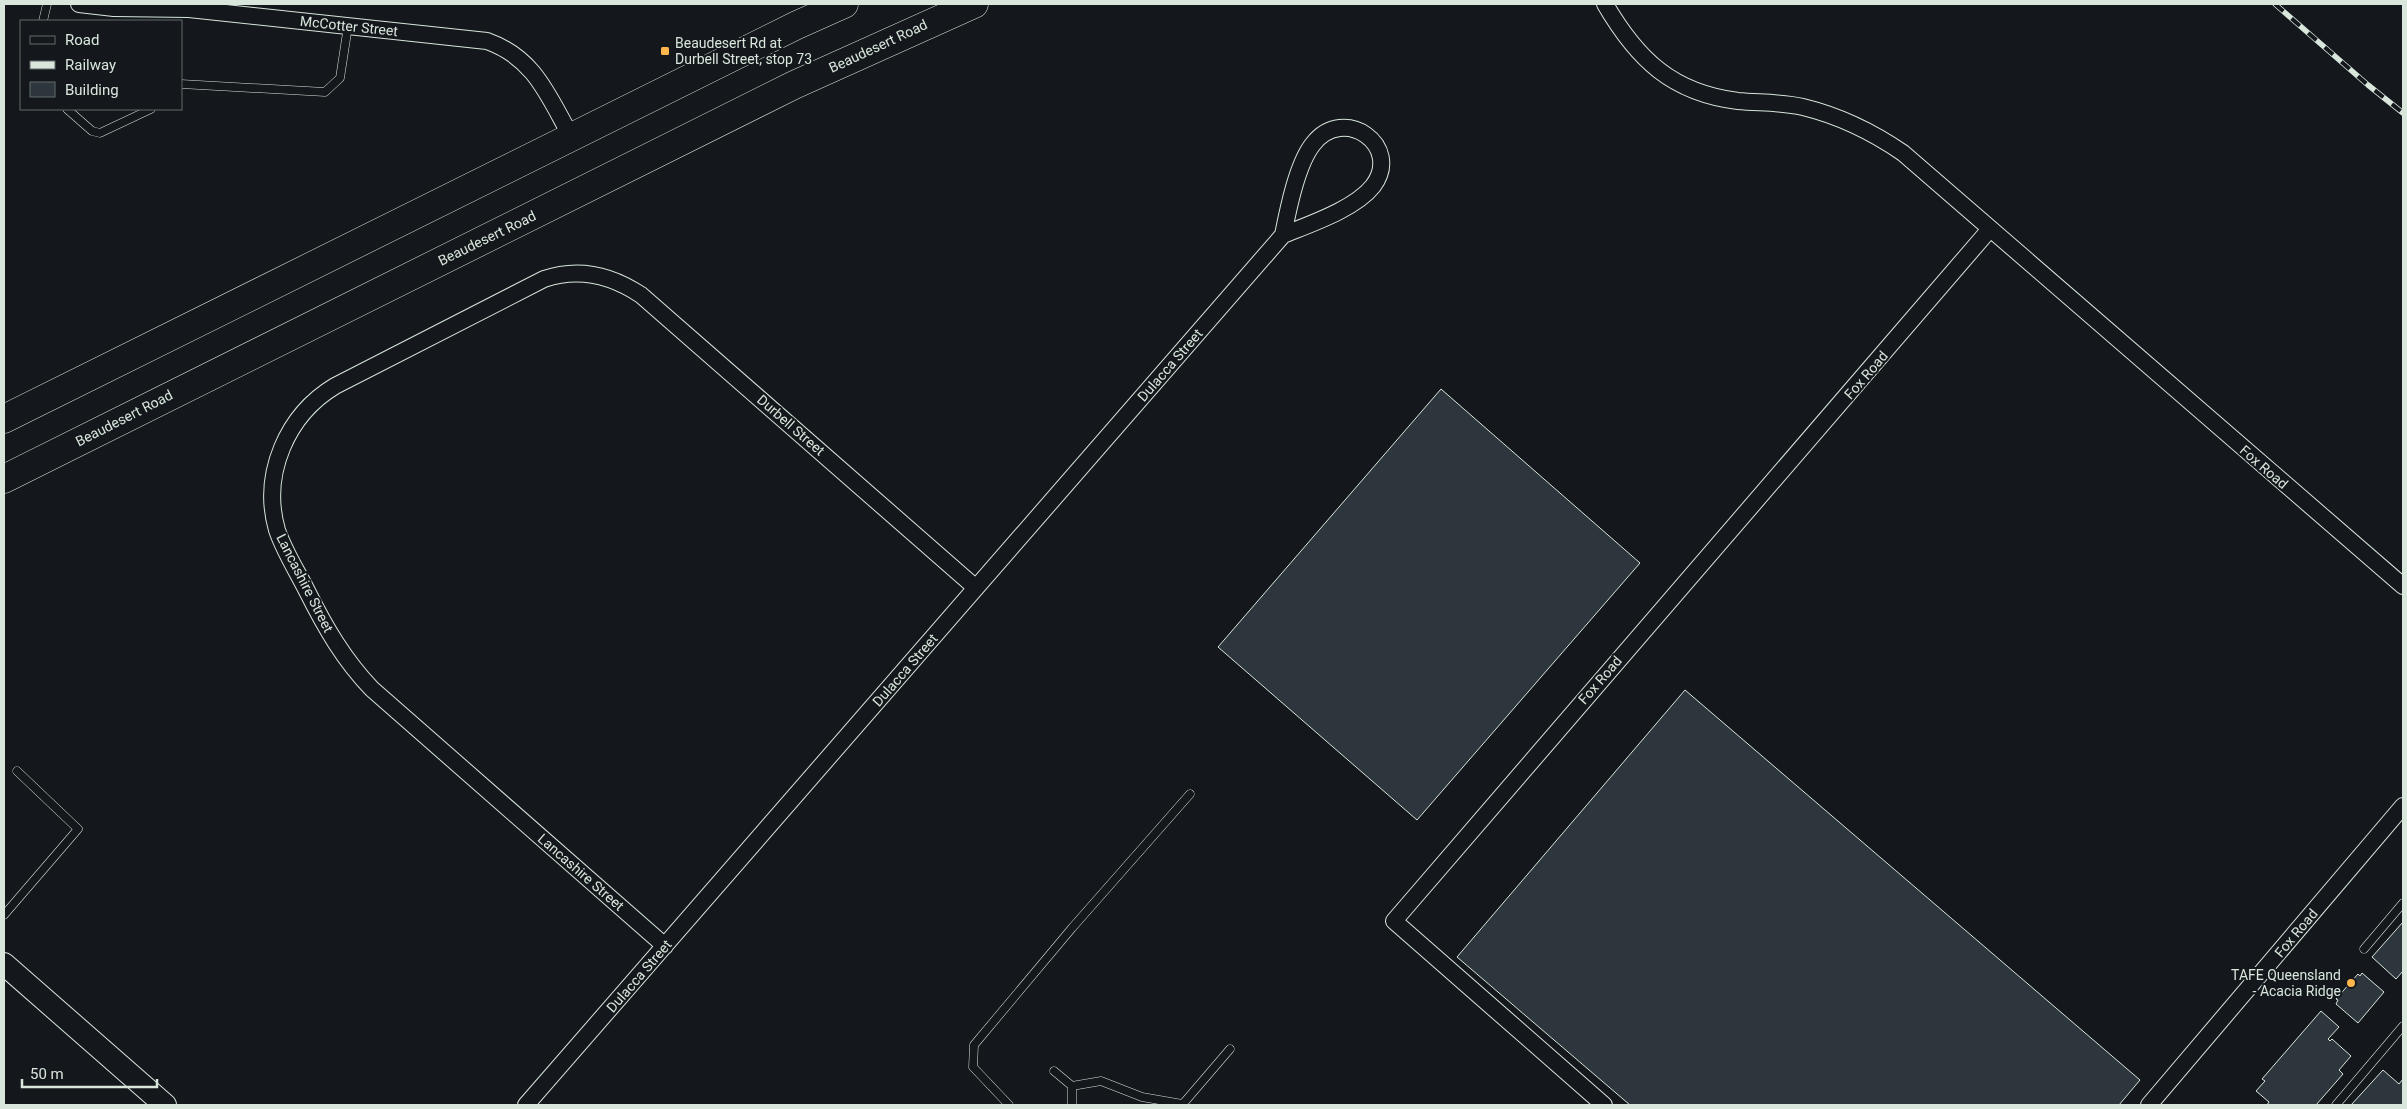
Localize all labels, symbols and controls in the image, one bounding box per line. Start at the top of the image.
street label: McCotter Street [299,13,399,39]
street label: Beaudesert Road [826,16,930,76]
legend [20,20,182,110]
text: Road [65,31,99,49]
place label: Beaudesert Rd at Durbell Street, stop 73 [675,35,812,67]
marker: Beaudesert Rd at Durbell Street, stop 73 [659,45,671,57]
text: Railway [65,56,116,74]
text: Building [65,81,119,99]
street label: Beaudesert Road [436,207,538,269]
street label: Dulacca Street [1134,325,1206,404]
street label: Fox Road [1841,348,1891,402]
street label: Beaudesert Road [73,387,175,449]
street label: Durbell Street [754,391,828,459]
street label: Fox Road [2237,442,2291,492]
street label: Lancashire Street [273,531,337,635]
street label: Dulacca Street [869,630,941,709]
street label: Fox Road [1575,653,1625,707]
street label: Lancashire Street [535,830,628,914]
street label: Fox Road [2271,906,2321,960]
street label: Dulacca Street [603,936,675,1015]
place label: TAFE Queensland - Acacia Ridge [2231,967,2341,999]
marker: TAFE Queensland - Acacia Ridge [2345,977,2357,989]
scale bar [22,1056,158,1088]
text: 50 m [30,1065,64,1083]

